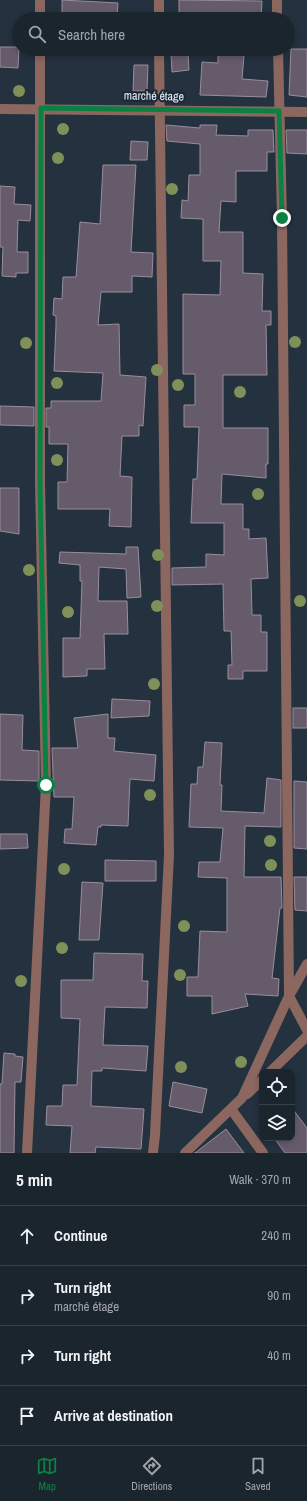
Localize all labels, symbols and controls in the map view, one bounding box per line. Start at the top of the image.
search box [12,12,295,56]
icon: search [26,23,48,45]
text: Search here [58,24,125,45]
street label: marché étage [124,87,184,105]
route end [273,209,291,227]
route start [37,776,55,794]
map controls [259,1069,295,1141]
button: locate [259,1069,295,1105]
button: layers [259,1105,295,1141]
text: 5 min [16,1168,52,1191]
text: Walk · 370 m [229,1171,291,1188]
icon: ahead [16,1225,38,1247]
text: Continue [54,1225,107,1246]
text: 240 m [261,1227,291,1244]
text: Turn right [54,1277,111,1298]
icon: right [16,1285,38,1307]
text: 90 m [267,1287,291,1304]
text: marché étage [54,1298,119,1315]
icon: right [16,1345,38,1367]
text: Turn right [54,1345,111,1366]
text: 40 m [267,1347,291,1364]
icon: arrive [16,1405,38,1427]
text: Arrive at destination [54,1405,173,1426]
tab: Map [36,1455,58,1493]
tab: Directions [131,1455,172,1493]
tab: Saved [245,1455,271,1493]

